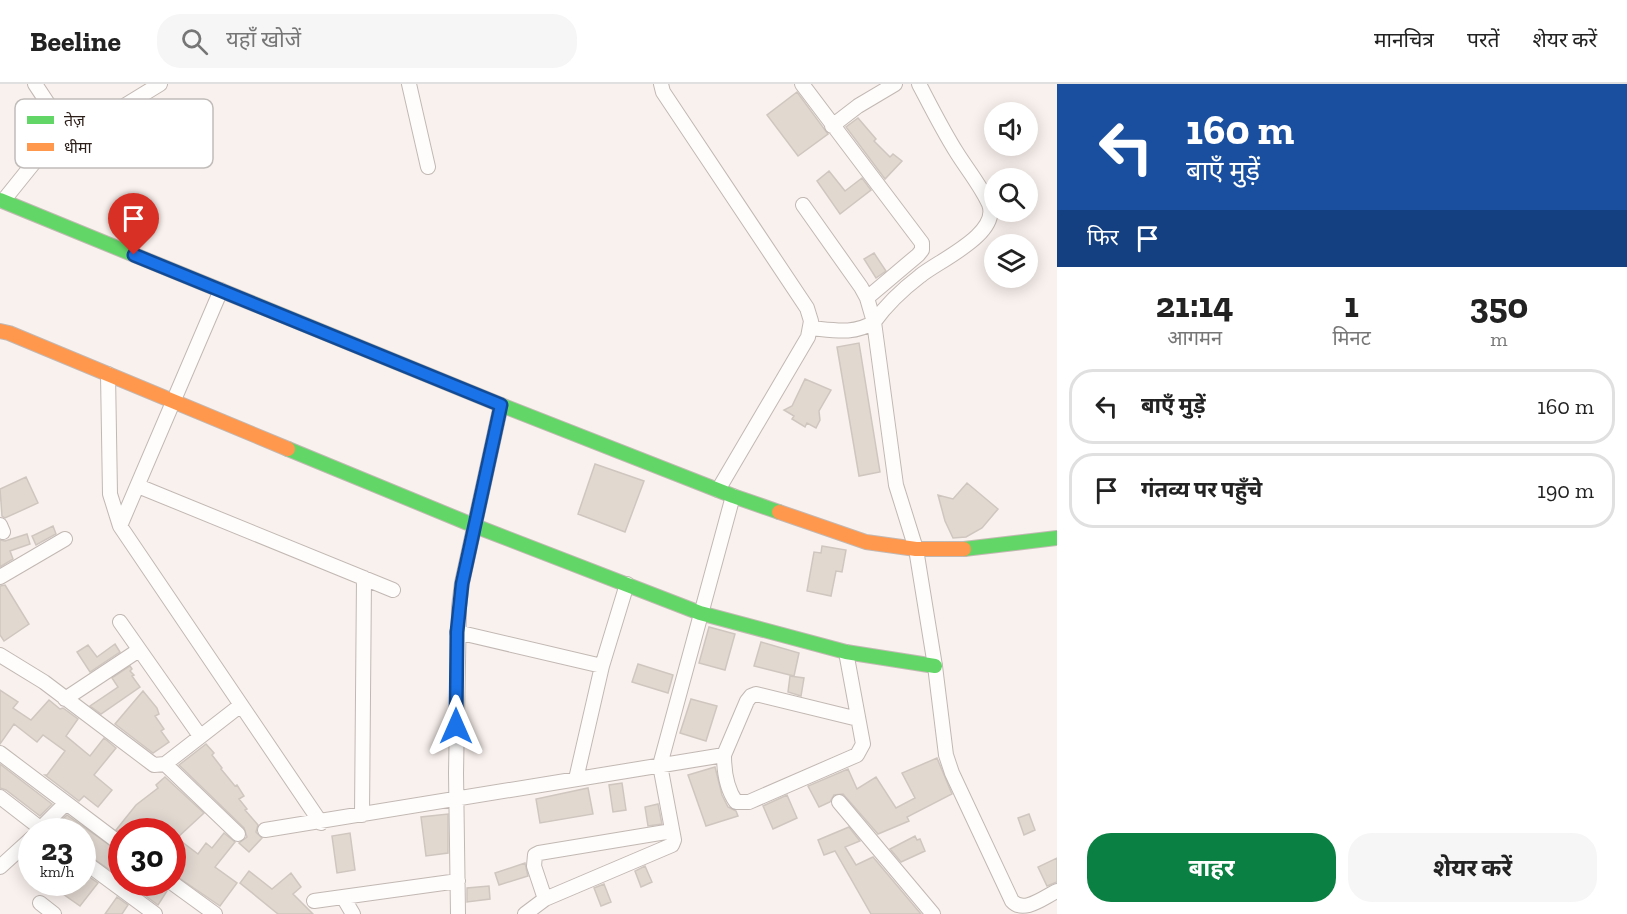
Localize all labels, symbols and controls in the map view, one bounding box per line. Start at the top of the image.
search box [157,14,577,68]
text: Beeline [30,25,121,58]
icon: search [178,25,211,58]
text: यहाँ खोजें [226,26,301,53]
text: मानचित्र [1374,27,1434,52]
text: परतें [1467,27,1499,52]
text: शेयर करें [1532,27,1597,52]
legend [15,99,213,168]
map controls [984,102,1038,288]
button: sound [984,102,1038,156]
text: 160 m [1186,104,1294,155]
icon: left [1087,108,1165,186]
text: तेज़ [64,111,86,130]
text: धीमा [64,138,93,157]
text: बाएँ मुड़ें [1186,155,1260,187]
button: search [984,168,1038,222]
pin [108,193,159,255]
icon: arrive [117,202,150,235]
icon: arrive [1131,222,1164,255]
text: फिर [1087,224,1119,251]
button: layers [984,234,1038,288]
text: 21:14 [1156,283,1234,326]
text: 1 [1344,283,1359,326]
text: 350 [1470,284,1528,327]
text: आगमन [1167,326,1222,350]
text: मिनट [1332,326,1371,350]
text: m [1490,327,1507,351]
icon: left [1090,390,1123,423]
text: बाएँ मुड़ें [1141,392,1205,419]
text: 160 m [1537,393,1594,420]
icon: arrive [1090,474,1123,507]
text: गंतव्य पर पहुँचे [1141,476,1262,503]
text: 190 m [1537,477,1594,504]
position arrow [424,694,488,758]
speed limit sign: 30 [108,818,186,896]
text: 23 [41,832,73,868]
button: बाहर [1087,833,1336,902]
button: शेयर करें [1348,833,1597,902]
text: km/h [40,863,74,881]

